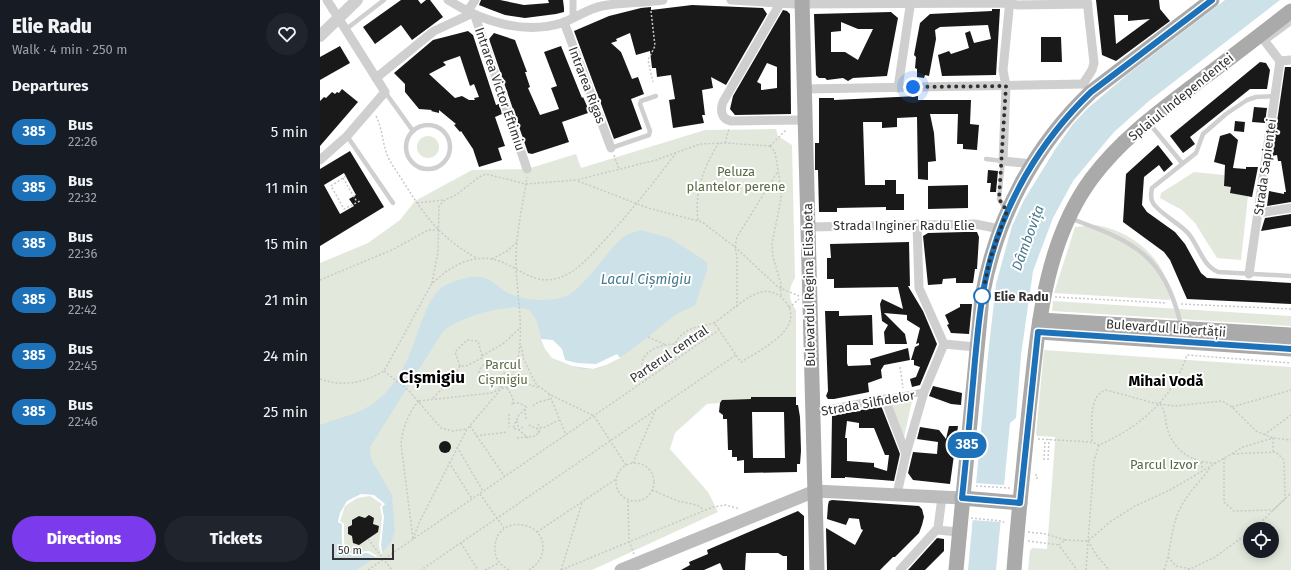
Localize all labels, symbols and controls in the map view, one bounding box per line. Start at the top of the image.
button: heart [266,13,308,55]
text: Elie Radu [12,15,92,38]
street label: Intrarea Victor Eftimiu [472,25,528,153]
text: Walk · 4 min · 250 m [12,42,127,57]
street label: Intrarea Rigas [565,45,609,125]
street label: Splaiul Independenței [1126,50,1237,145]
text: Departures [12,77,89,95]
your location [903,77,923,97]
text: Bus [68,116,93,134]
street label: Strada Sapienței [1251,118,1280,216]
text: 385 [23,123,45,140]
text: 5 min [271,123,308,141]
text: 22:26 [68,134,97,149]
park label: Peluza plantelor perene [687,164,785,194]
text: Bus [68,172,93,190]
text: 385 [23,179,45,196]
text: 11 min [265,179,308,197]
text: 22:32 [68,190,97,205]
street label: Bulevardul Regina Elisabeta [800,203,818,367]
water label: Dâmbovița [1008,203,1048,273]
street label: Strada Inginer Radu Elie [833,218,975,233]
text: Bus [68,228,93,246]
text: 385 [23,235,45,252]
text: 15 min [264,235,308,253]
text: 22:36 [68,246,98,261]
water label: Lacul Cișmigiu [601,271,691,288]
text: Bus [68,284,93,302]
marker: Elie Radu [973,287,991,305]
place label: Elie Radu [994,289,1049,304]
text: 385 [23,291,45,308]
text: 21 min [265,291,308,309]
text: 22:42 [68,302,97,317]
street label: Bulevardul Libertății [1105,316,1227,341]
street label: Parterul central [627,322,711,386]
text: Bus [68,340,93,358]
text: 385 [23,347,45,364]
text: 24 min [263,347,308,365]
park label: Parcul Cișmigiu [478,357,528,388]
text: 22:45 [68,358,97,373]
district label: Cișmigiu [399,367,465,388]
district label: Mihai Vodă [1129,372,1203,390]
street label: Strada Silfidelor [820,387,916,419]
text: Bus [68,396,93,414]
text: 385 [23,403,45,420]
text: 25 min [263,403,308,421]
text: 22:46 [68,414,98,429]
line badge: 385 [944,432,990,458]
text: 385 [956,436,978,453]
park label: Parcul Izvor [1130,457,1198,472]
button: Directions [12,516,156,562]
button: Tickets [164,516,308,562]
map controls [1243,522,1279,558]
button: locate [1243,522,1279,558]
scale bar [332,542,394,561]
text: 50 m [338,544,362,557]

